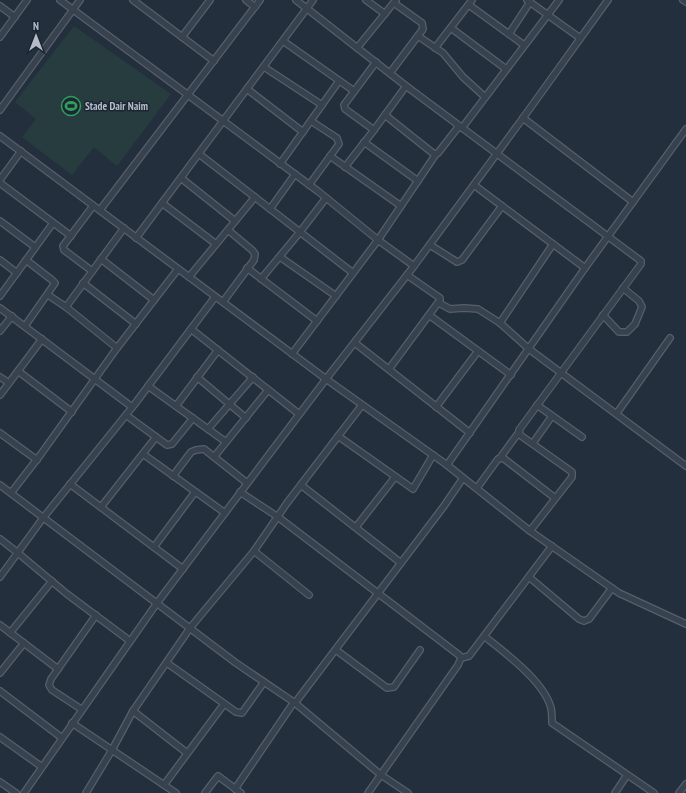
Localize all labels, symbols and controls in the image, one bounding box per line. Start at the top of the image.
north arrow [16,16,56,56]
text: N [33,19,39,33]
sports icon: Stade Dair Naim [60,95,82,117]
place label: Stade Dair Naim [85,99,148,113]

